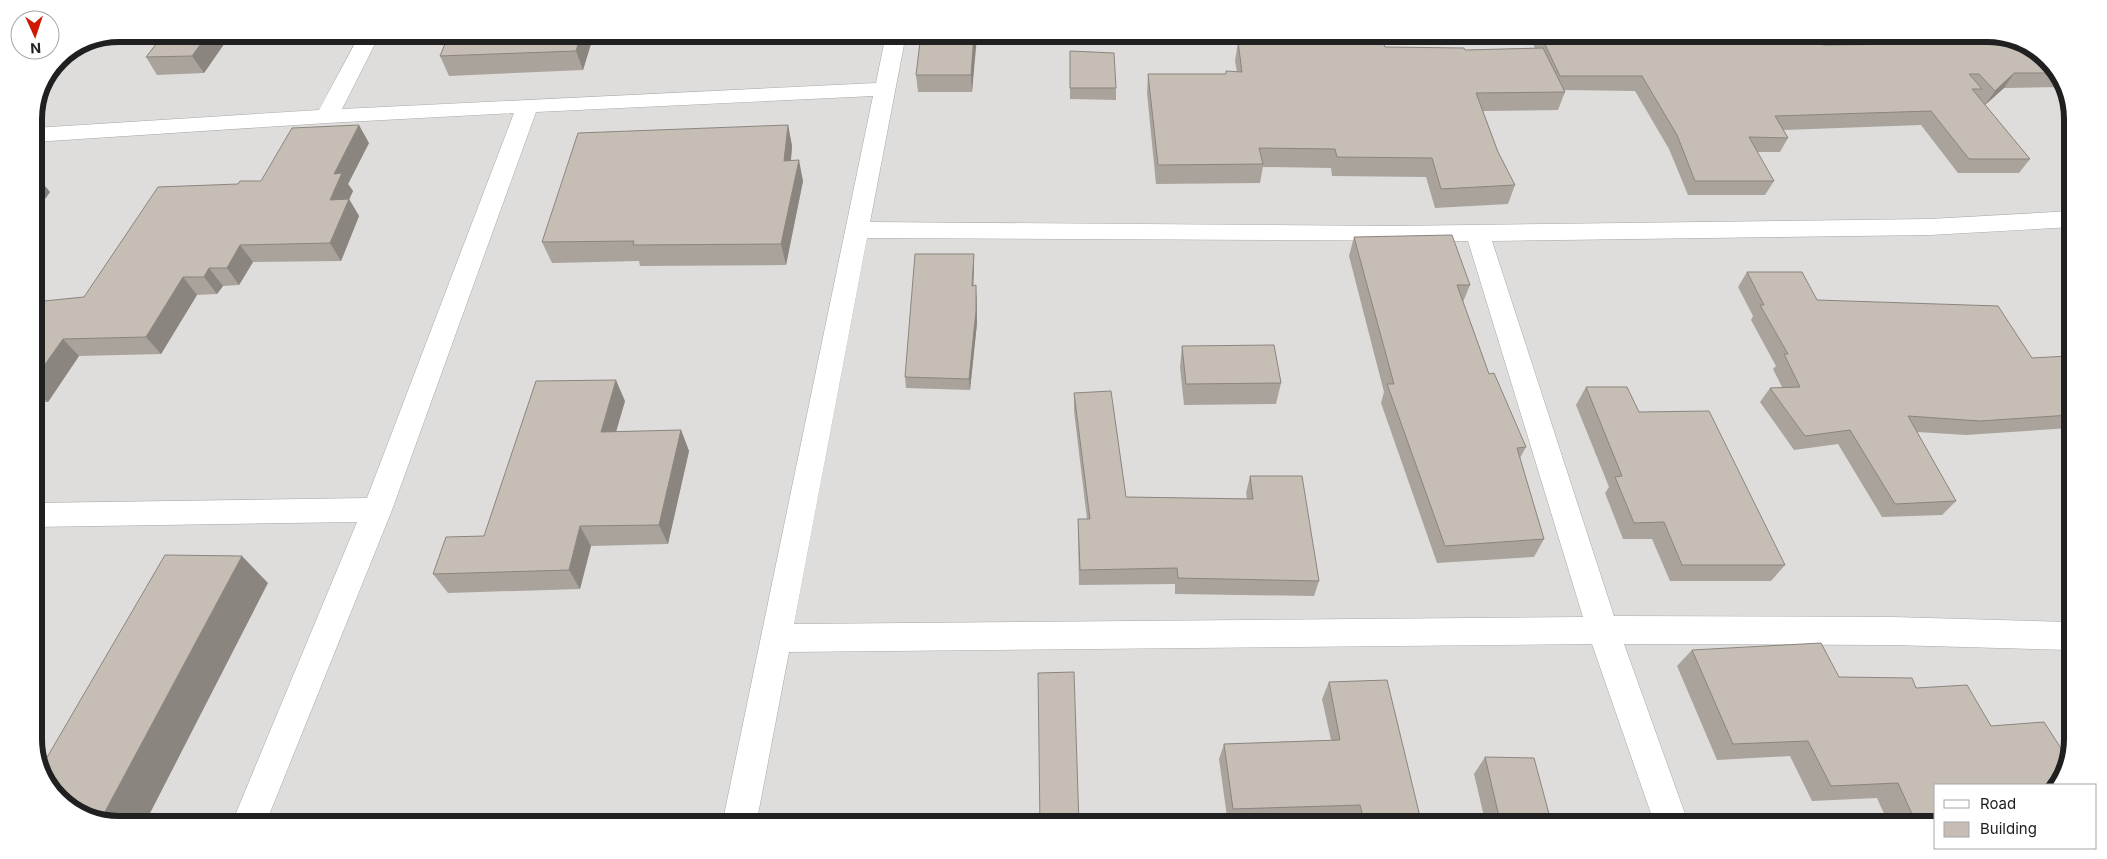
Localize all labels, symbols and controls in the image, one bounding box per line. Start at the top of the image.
north arrow [10,10,60,60]
text: N [30,40,41,57]
legend [1934,784,2097,849]
text: Road [1980,794,2016,813]
text: Building [1980,819,2037,838]

